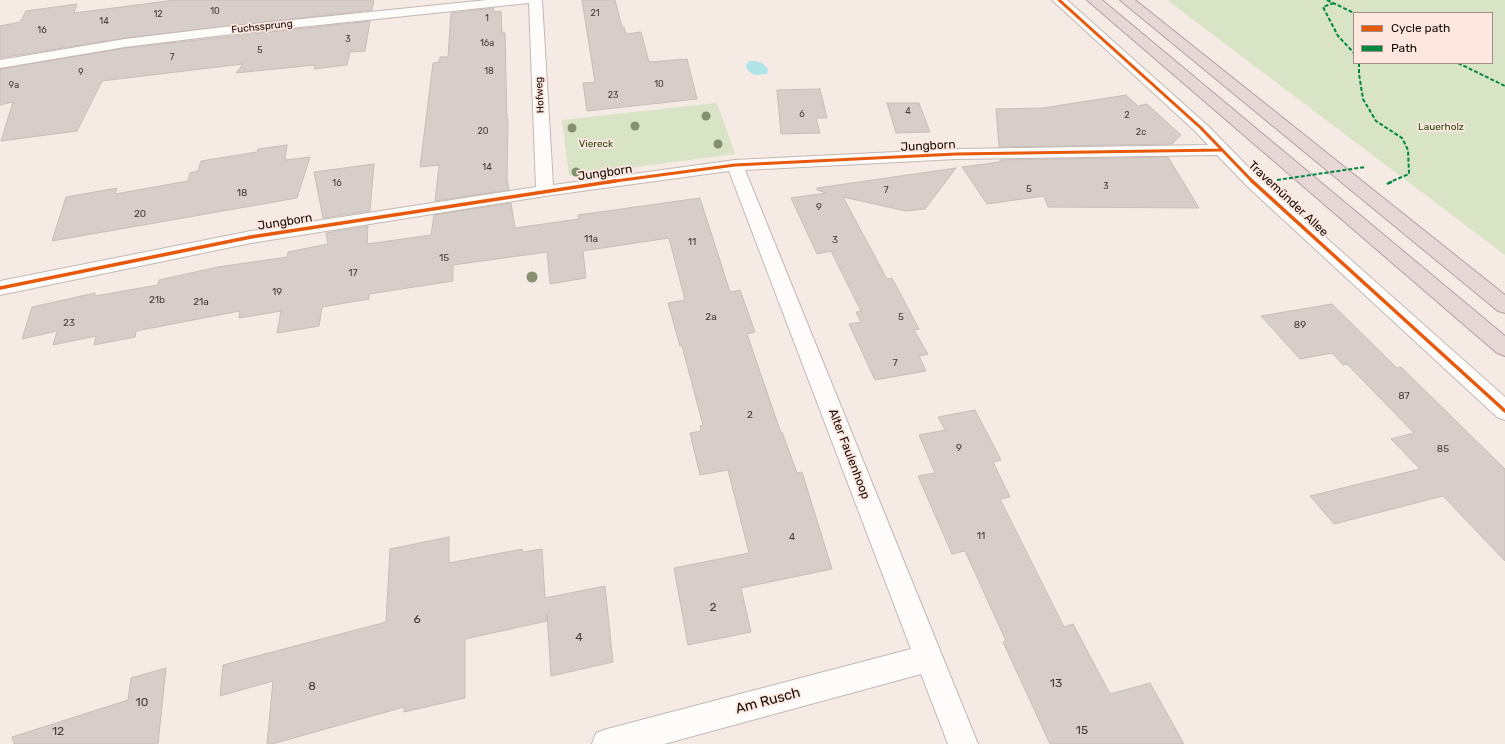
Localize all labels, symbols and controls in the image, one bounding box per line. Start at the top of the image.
house number: 10 [210,6,220,16]
house number: 21 [590,8,600,18]
house number: 12 [153,9,163,19]
legend [1353,12,1493,64]
house number: 1 [485,13,489,23]
house number: 14 [99,16,109,26]
street label: Fuchssprung [231,18,293,36]
text: Cycle path [1391,21,1450,35]
house number: 16 [37,25,47,35]
house number: 3 [345,34,351,44]
house number: 16a [480,38,494,48]
text: Path [1391,41,1417,55]
house number: 5 [257,45,263,55]
house number: 7 [170,52,174,62]
house number: 18 [484,66,494,76]
house number: 9 [78,67,84,77]
street label: Hofweg [533,77,547,113]
house number: 10 [654,79,664,89]
house number: 9a [9,80,19,90]
house number: 23 [608,90,618,100]
house number: 4 [905,106,911,116]
house number: 6 [799,109,805,119]
house number: 2 [1124,110,1130,120]
park label: Lauerholz [1418,121,1464,133]
house number: 20 [478,126,488,136]
house number: 2c [1136,127,1146,137]
street label: Jungborn [900,137,956,155]
park label: Viereck [579,138,613,150]
street label: Travemünder Allee [1245,158,1331,240]
house number: 14 [482,162,492,172]
street label: Jungborn [577,162,633,184]
house number: 16 [332,178,342,188]
house number: 3 [1103,181,1109,191]
house number: 5 [1026,183,1032,195]
house number: 7 [883,184,889,196]
house number: 18 [237,187,247,199]
house number: 9 [816,201,822,213]
house number: 20 [134,208,146,220]
street label: Jungborn [257,211,313,233]
house number: 11a [584,233,598,245]
house number: 3 [832,234,838,246]
house number: 11 [688,236,696,248]
house number: 15 [439,252,449,264]
house number: 17 [348,267,358,279]
house number: 19 [272,286,282,298]
house number: 21b [149,294,165,306]
house number: 21a [193,296,209,308]
house number: 2a [705,311,717,323]
house number: 5 [898,311,904,323]
house number: 23 [63,317,75,329]
house number: 89 [1294,319,1306,331]
house number: 7 [892,357,898,369]
house number: 87 [1398,390,1410,402]
street label: Alter Faulenhoop [825,407,873,501]
house number: 2 [747,409,753,421]
house number: 9 [956,442,962,454]
house number: 85 [1437,443,1449,455]
house number: 11 [977,530,985,542]
house number: 4 [789,531,795,543]
house number: 2 [709,601,717,615]
house number: 6 [413,613,421,627]
house number: 4 [575,631,583,645]
house number: 13 [1050,677,1062,691]
house number: 8 [308,680,316,694]
street label: Am Rusch [734,684,802,718]
house number: 10 [136,696,148,710]
house number: 15 [1076,724,1088,738]
house number: 12 [52,725,64,739]

